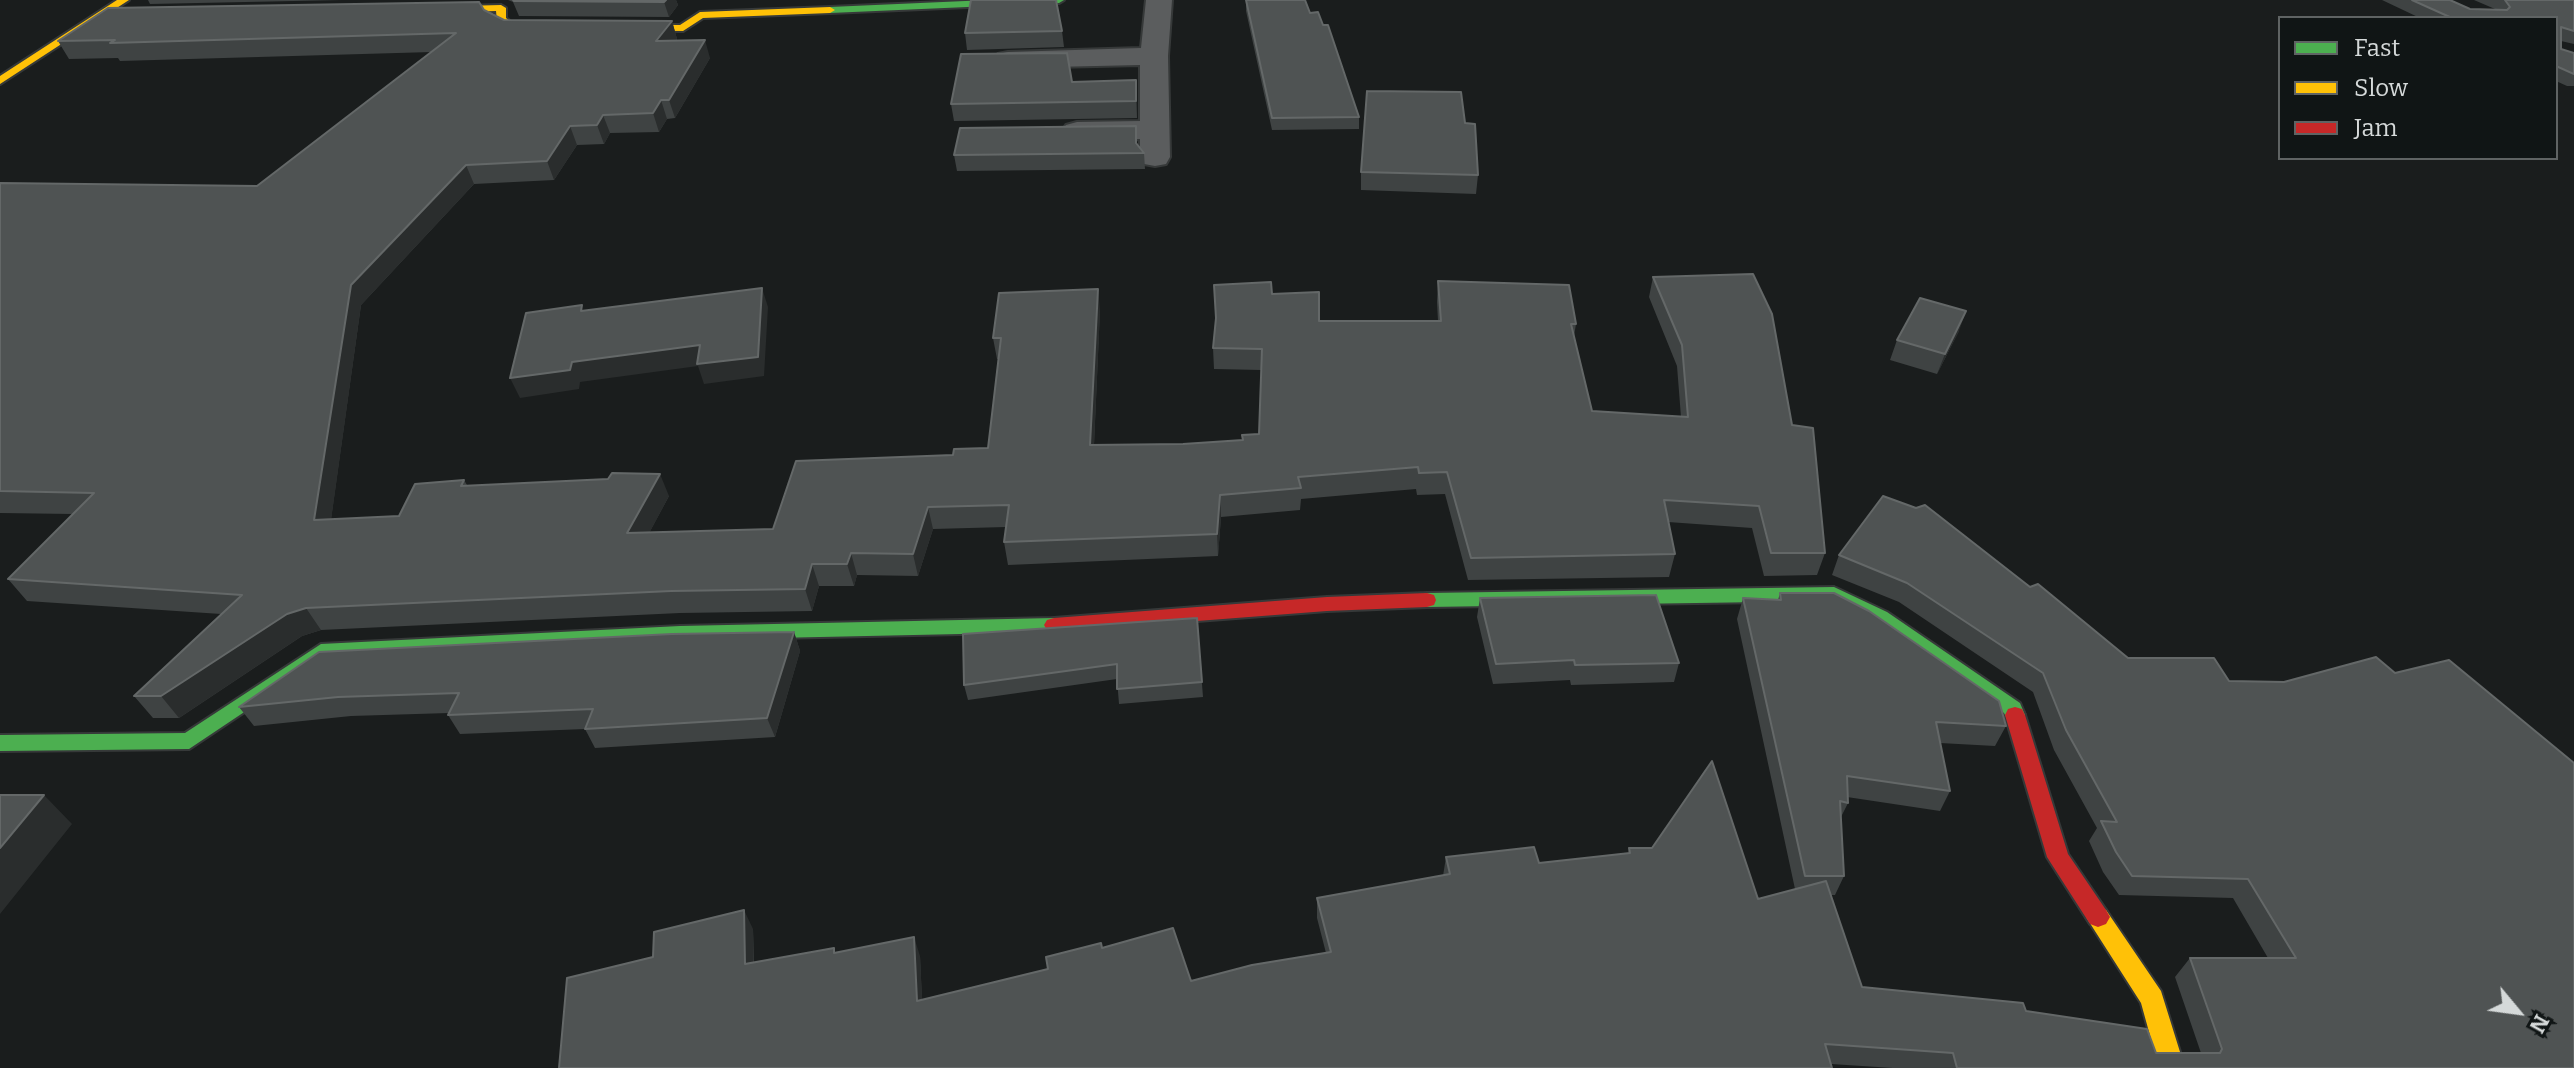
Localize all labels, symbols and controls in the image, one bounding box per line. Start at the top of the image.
legend [2278,16,2558,160]
text: Fast [2354,34,2400,62]
text: Slow [2354,74,2408,102]
text: Jam [2354,114,2397,142]
north arrow [2478,972,2558,1052]
text: N [2524,1010,2555,1038]

